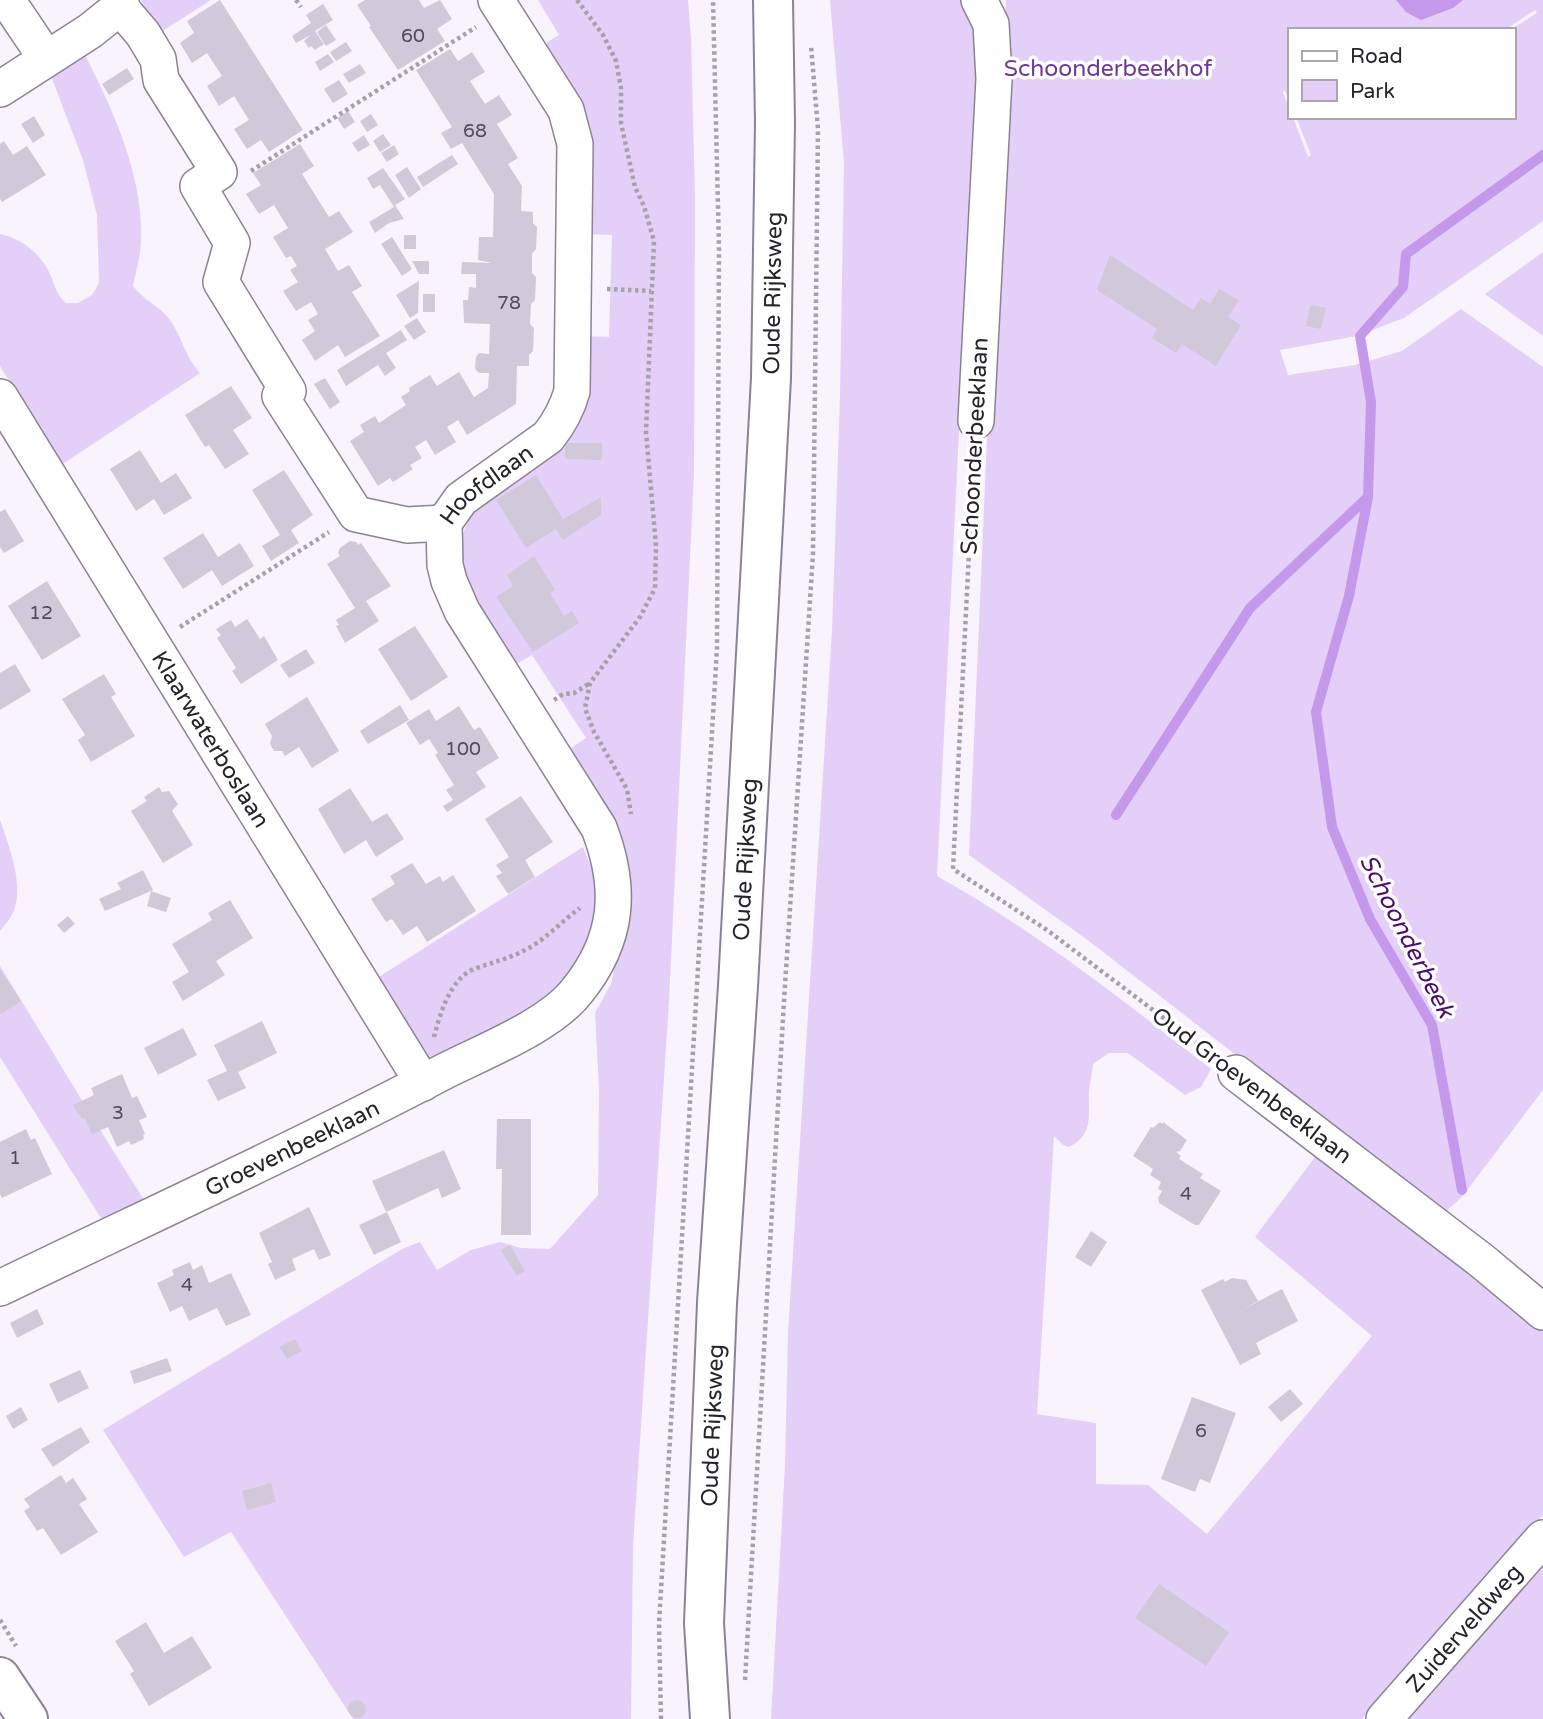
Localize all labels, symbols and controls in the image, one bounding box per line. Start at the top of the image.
house number: 60 [401,25,425,47]
legend [1288,28,1515,119]
text: Road [1350,44,1403,69]
park label: Schoonderbeekhof [1004,55,1212,83]
text: Park [1350,79,1395,104]
house number: 68 [463,120,487,142]
street label: Oude Rijksweg [758,211,789,375]
house number: 78 [497,292,521,314]
street label: Schoonderbeeklaan [955,337,995,555]
street label: Hoofdlaan [434,439,539,531]
house number: 12 [29,602,53,624]
street label: Klaarwaterboslaan [145,646,275,833]
house number: 100 [445,738,481,760]
street label: Oude Rijksweg [727,777,764,942]
water label: Schoonderbeek [1353,850,1461,1024]
street label: Oud Groevenbeeklaan [1146,1001,1357,1170]
street label: Groevenbeeklaan [201,1094,384,1203]
house number: 3 [112,1102,124,1124]
house number: 1 [9,1147,21,1169]
house number: 4 [1180,1183,1192,1205]
house number: 4 [181,1274,193,1296]
street label: Oude Rijksweg [696,1343,730,1507]
house number: 6 [1195,1420,1207,1442]
street label: Zuiderveldweg [1401,1559,1528,1699]

